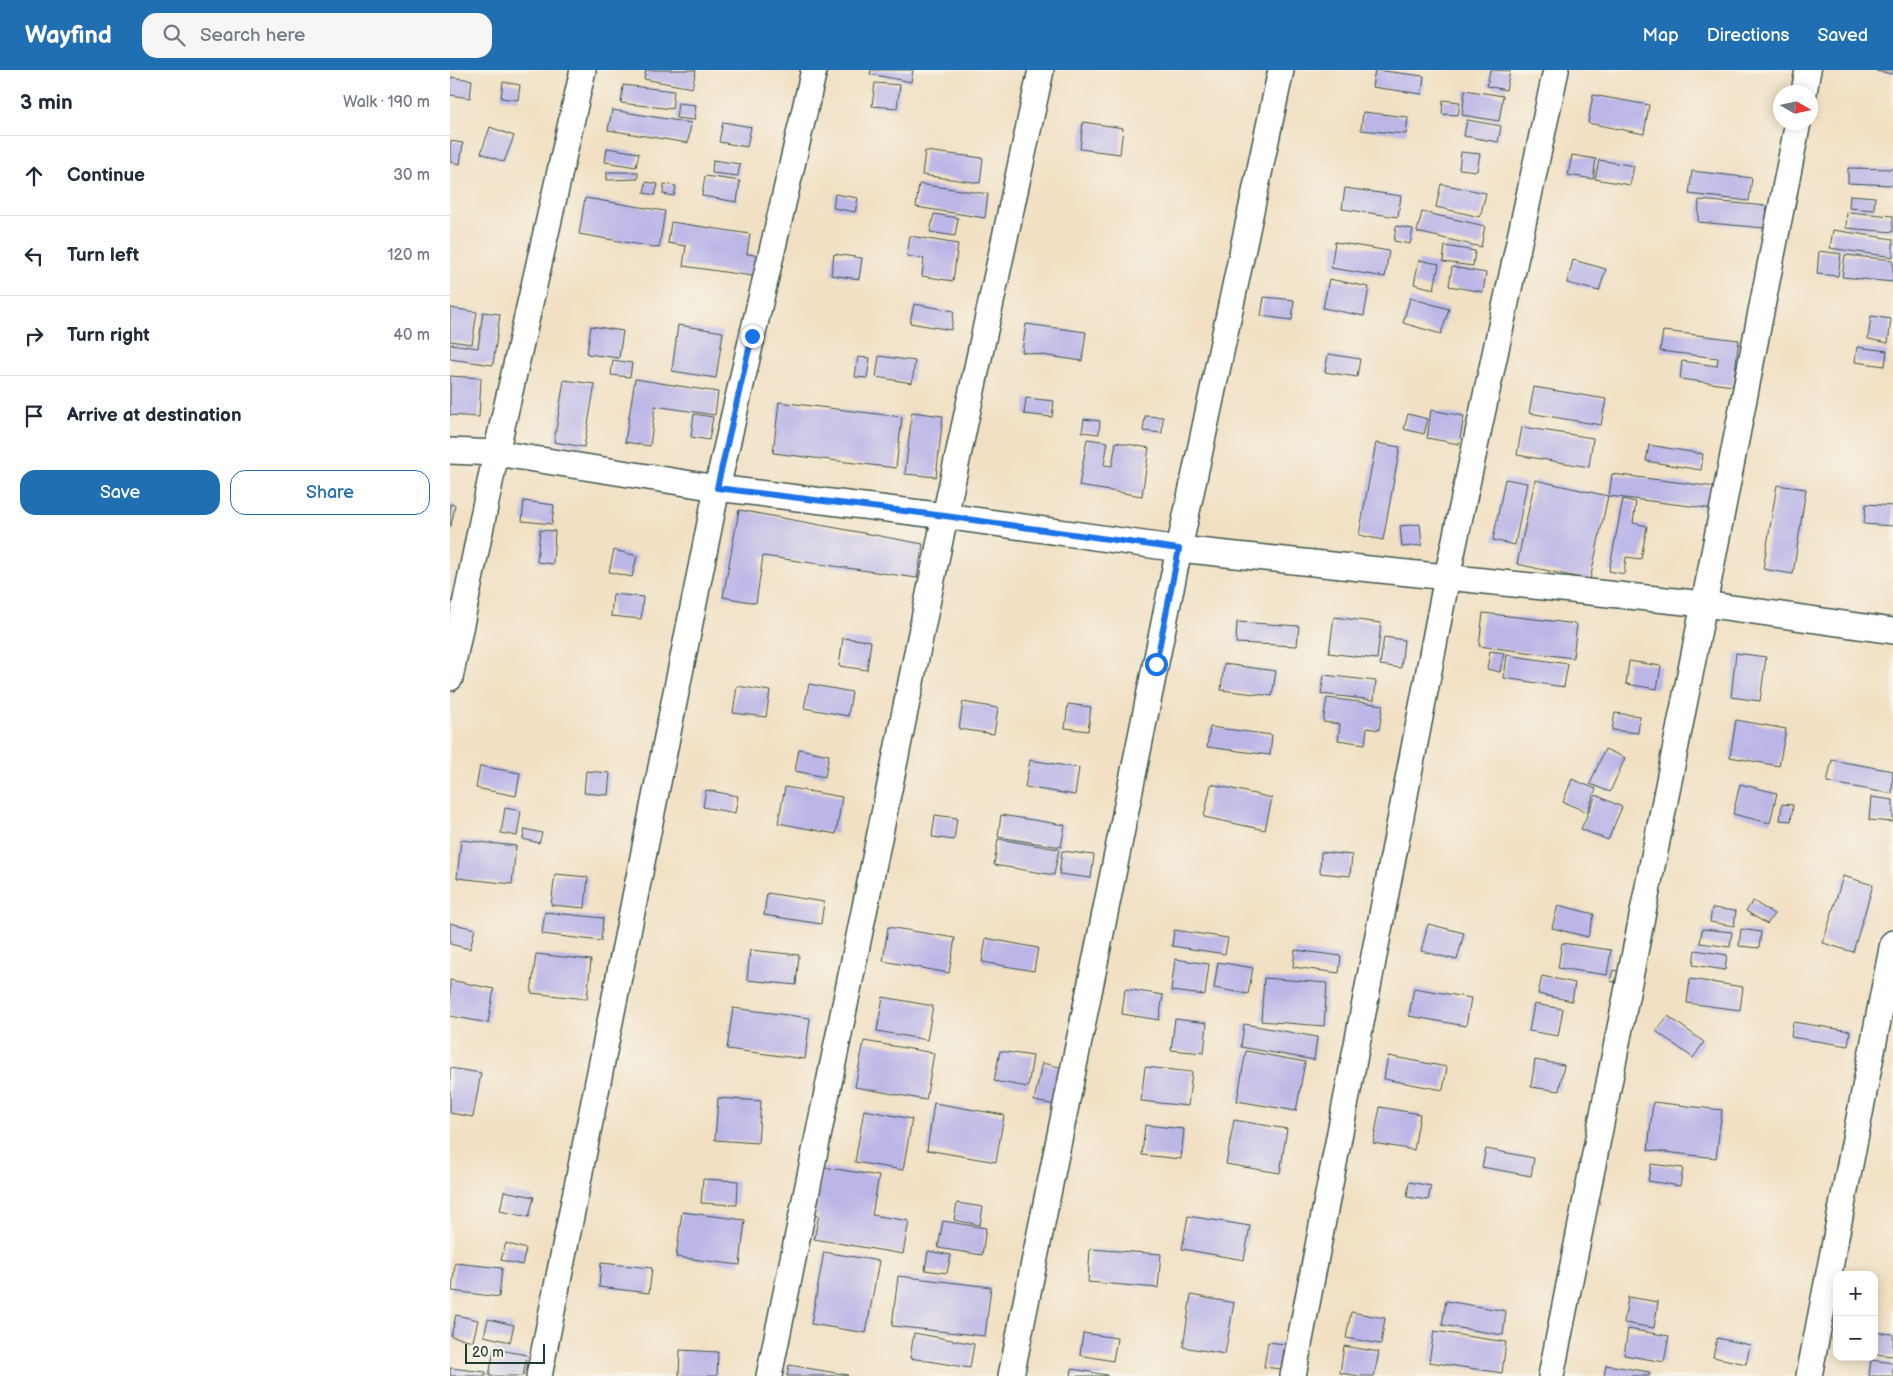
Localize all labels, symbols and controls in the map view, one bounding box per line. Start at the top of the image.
search box [142,13,492,58]
text: Wayfind [25,21,112,50]
icon: search [160,21,188,49]
text: Search here [200,24,305,47]
text: Map [1643,25,1679,46]
text: Directions [1707,25,1789,46]
text: Saved [1817,25,1868,46]
north arrow [1773,85,1818,130]
text: 3 min [20,90,73,115]
text: Walk · 190 m [343,93,430,112]
icon: ahead [20,162,48,190]
text: Continue [67,164,145,187]
text: 30 m [393,166,430,185]
icon: left [20,242,48,270]
text: Turn left [67,244,139,267]
text: 120 m [387,246,430,265]
icon: right [20,322,48,350]
text: Turn right [67,324,150,347]
route end [741,325,764,348]
text: 40 m [393,326,430,345]
icon: arrive [20,402,48,430]
text: Arrive at destination [67,404,242,427]
button: Save [20,470,220,515]
button: Share [230,470,430,515]
route start [1145,653,1168,676]
map controls [1833,1271,1878,1361]
button: + [1833,1271,1878,1316]
button: − [1833,1316,1878,1361]
scale bar [465,1341,545,1364]
text: 20 m [472,1344,504,1361]

